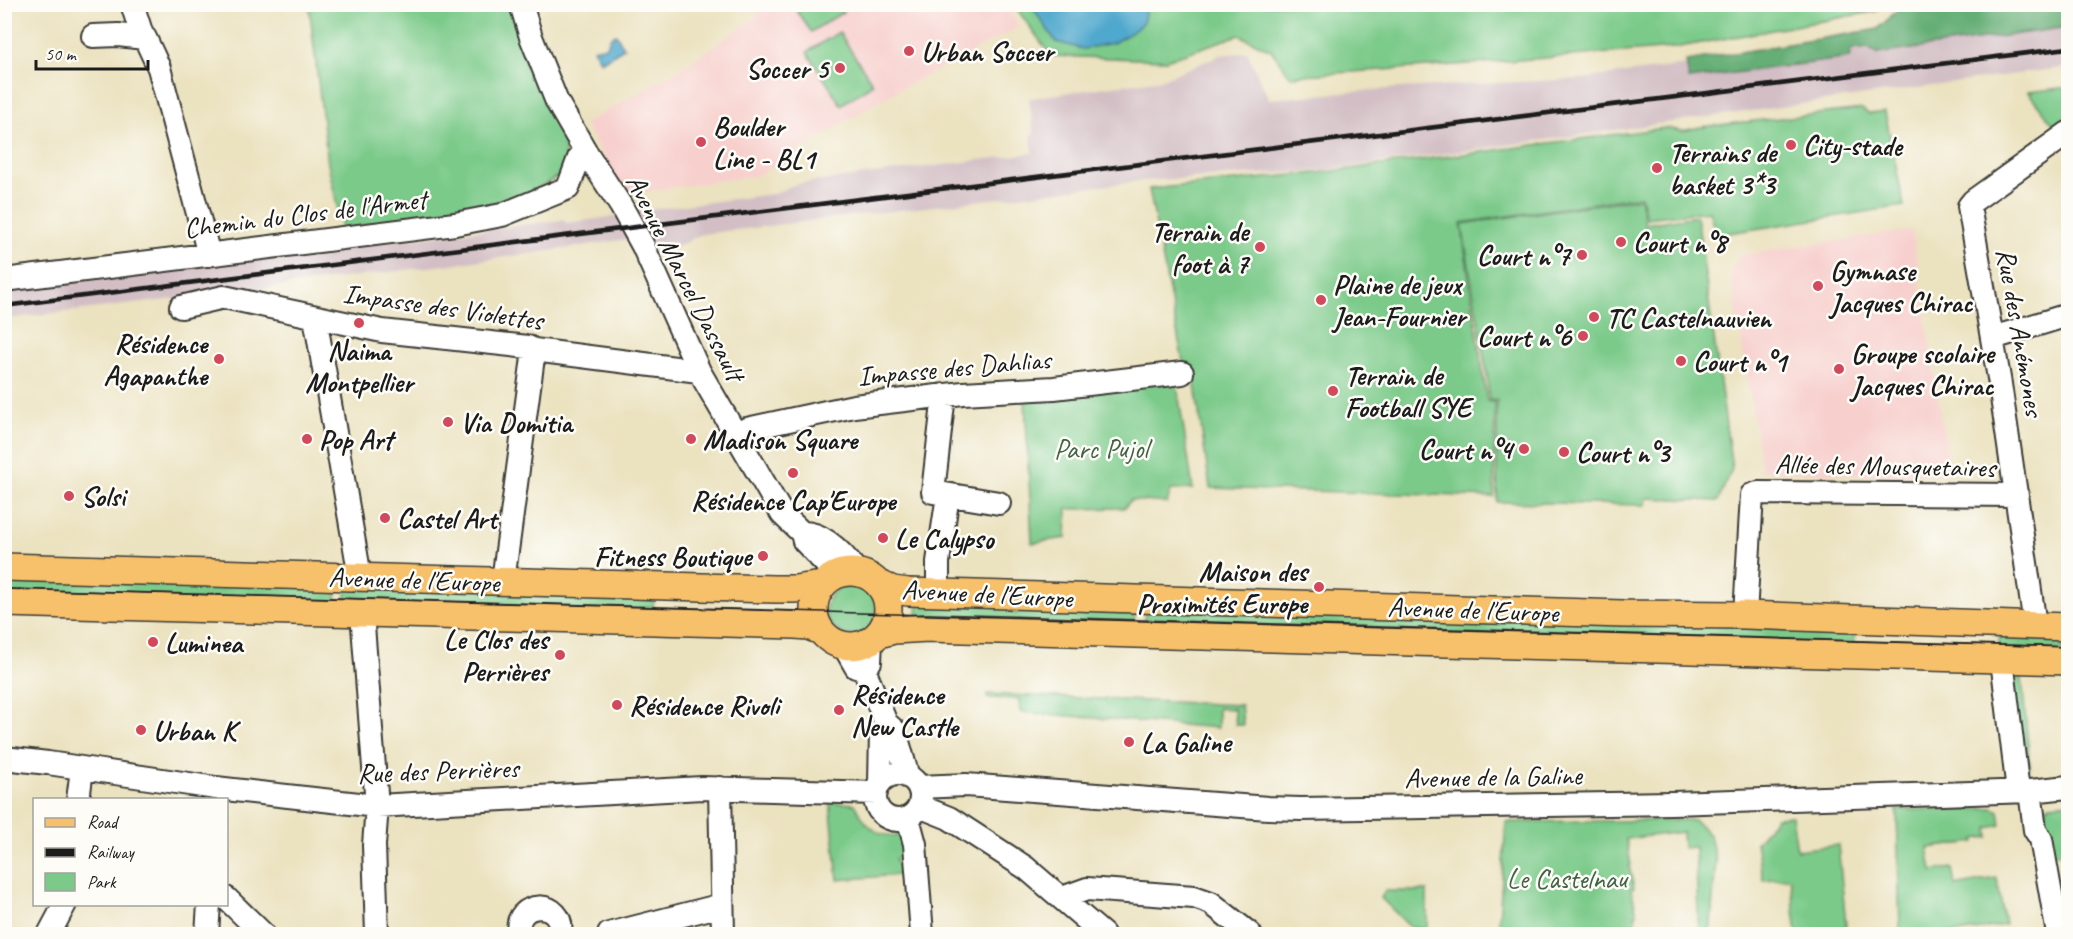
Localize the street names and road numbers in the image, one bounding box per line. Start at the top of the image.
street label: Avenue Marcel Dassault [618,168,754,390]
street label: Chemin du Clos de l'Armet [182,181,432,246]
street label: Rue des Anémones [1989,245,2053,421]
street label: Impasse des Violettes [341,275,547,338]
street label: Impasse des Dahlias [856,341,1054,393]
street label: Allée des Mousquetaires [1775,446,1998,485]
street label: Avenue de l'Europe [328,559,502,600]
street label: Avenue de l'Europe [901,572,1075,616]
street label: Avenue de l'Europe [1387,589,1561,630]
street label: Rue des Perrières [357,750,522,791]
street label: Avenue de la Galine [1404,757,1584,796]

